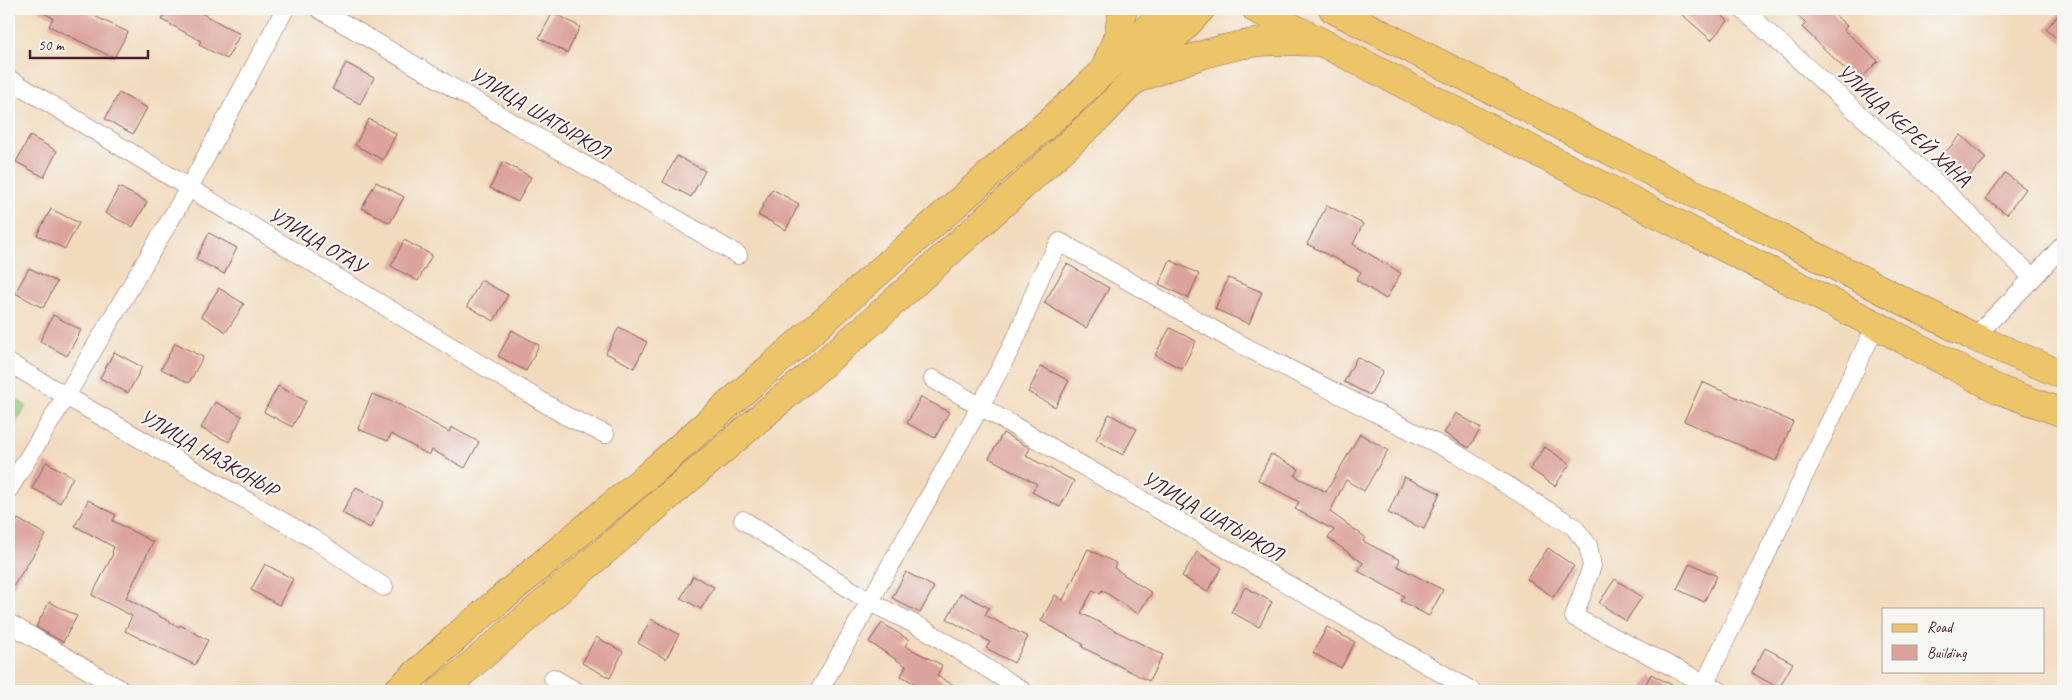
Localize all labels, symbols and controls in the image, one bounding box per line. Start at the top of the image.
scale bar [30,28,148,60]
text: 50 m [38,36,65,55]
street label: УЛИЦА КЕРЕЙ ХАНА [1832,58,1976,192]
street label: УЛИЦА ШАТЫРКОЛ [465,61,616,166]
street label: УЛИЦА ОТАУ [264,201,373,281]
street label: УЛИЦА НАЗКОНЫР [135,403,286,505]
street label: УЛИЦА ШАТЫРКОЛ [1138,465,1289,568]
legend [1882,608,2044,672]
text: Road [1927,618,1954,637]
text: Building [1927,644,1967,663]

